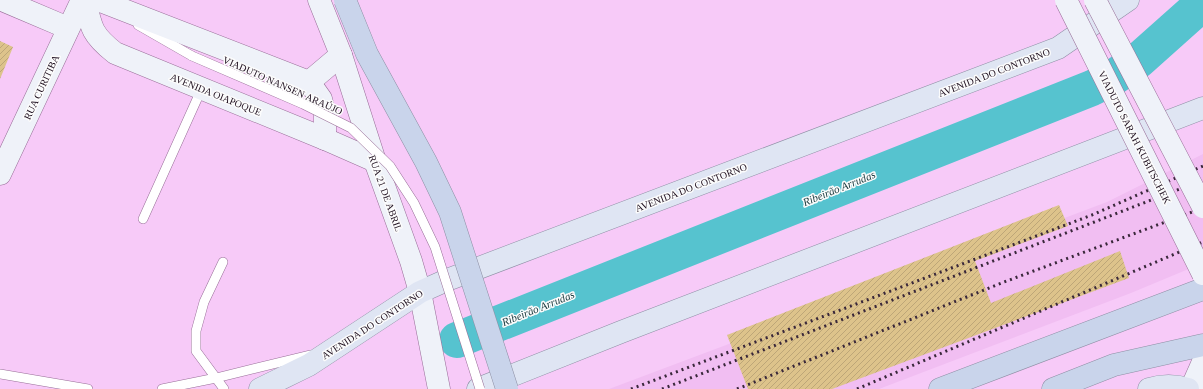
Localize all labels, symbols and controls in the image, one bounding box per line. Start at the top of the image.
street label: AVENIDA DO CONTORNO [937,46,1051,99]
street label: RUA CURITIBA [22,52,62,121]
street label: VIADUTO NANSEN ARAÚJO [221,54,344,117]
street label: VIADUTO SARAH KUBITSCHEK [1096,69,1173,206]
street label: AVENIDA OIAPOQUE [169,71,263,118]
street label: RUA 21 DE ABRIL [367,153,405,233]
street label: AVENIDA DO CONTORNO [634,161,748,214]
water label: Ribeirão Arrudas [800,168,877,208]
street label: AVENIDA DO CONTORNO [320,288,425,361]
water label: Ribeirão Arrudas [499,288,576,328]

